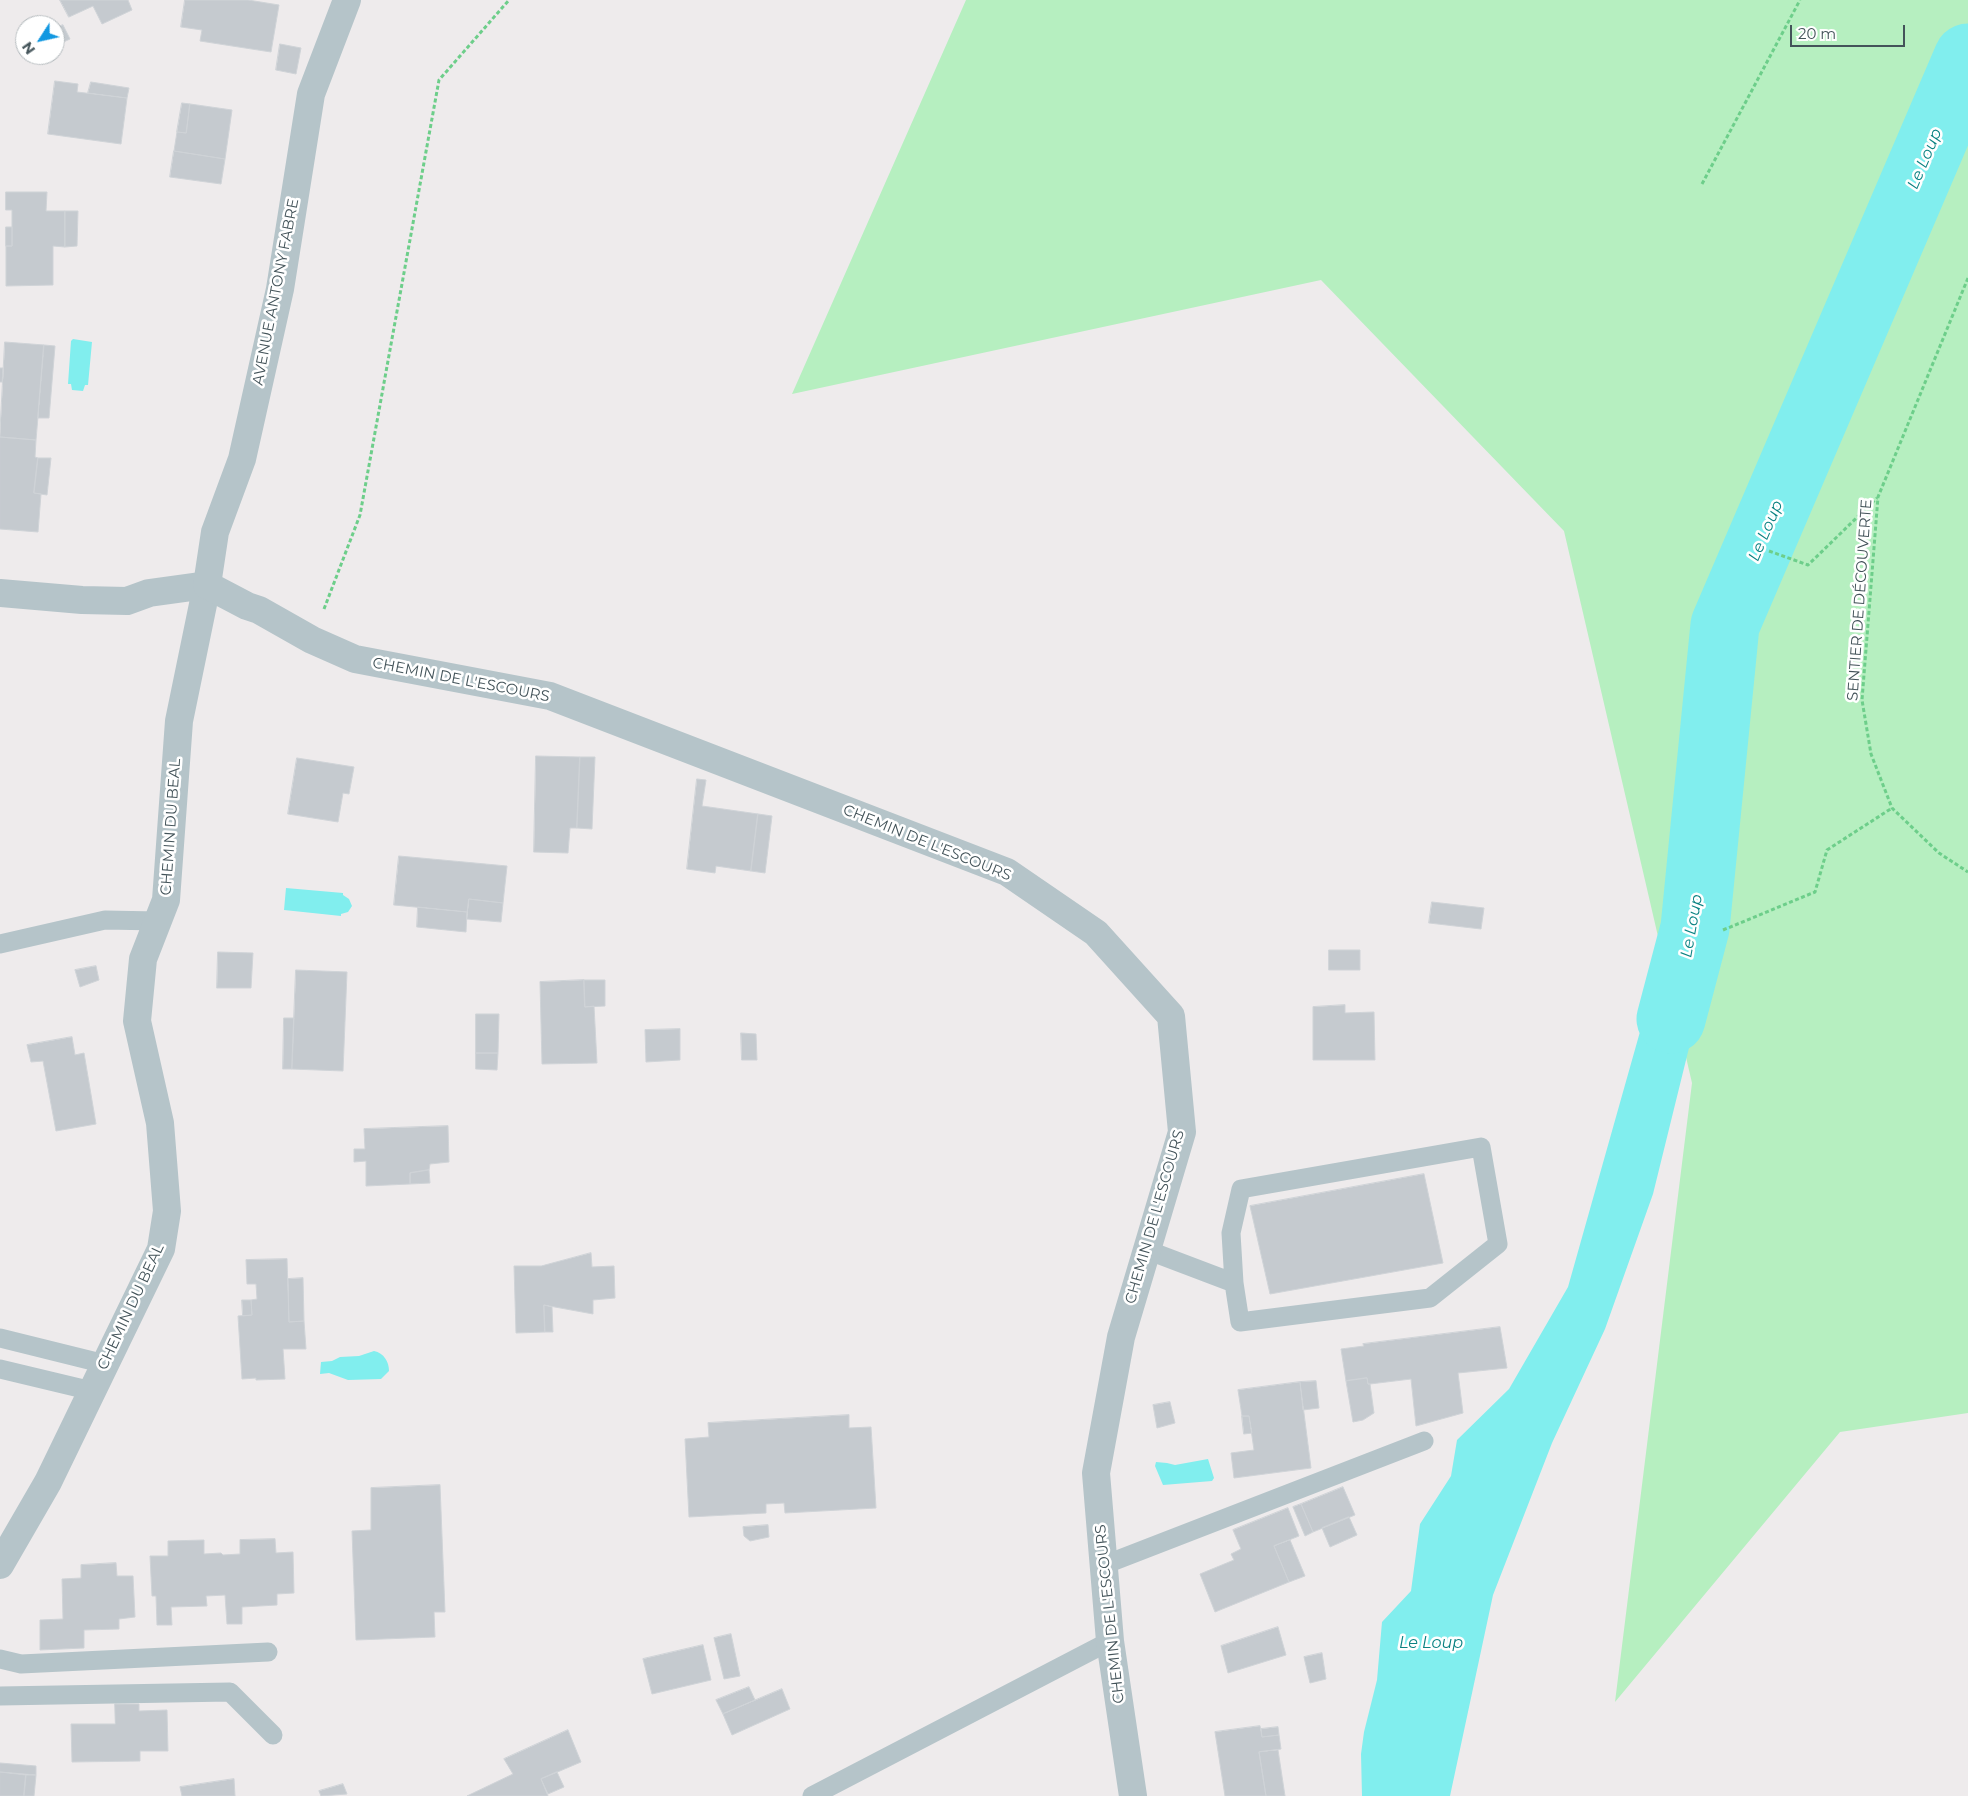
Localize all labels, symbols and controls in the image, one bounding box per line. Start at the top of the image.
north arrow [15,15,65,65]
scale bar [1793,15,1908,47]
text: 20 m [1798,24,1836,43]
text: N [18,38,39,58]
water label: Le Loup [1904,126,1946,192]
street label: AVENUE ANTONY FABRE [249,197,303,387]
water label: Le Loup [1745,498,1787,564]
street label: SENTIER DE DÉCOUVERTE [1844,498,1876,702]
street label: CHEMIN DE L'ESCOURS [371,654,551,706]
street label: CHEMIN DU BEAL [157,758,185,896]
street label: CHEMIN DE L'ESCOURS [840,801,1014,885]
water label: Le Loup [1677,893,1707,959]
street label: CHEMIN DE L'ESCOURS [1122,1128,1188,1306]
street label: CHEMIN DU BEAL [94,1241,168,1373]
street label: CHEMIN DE L'ESCOURS [1092,1524,1128,1704]
water label: Le Loup [1399,1633,1463,1653]

